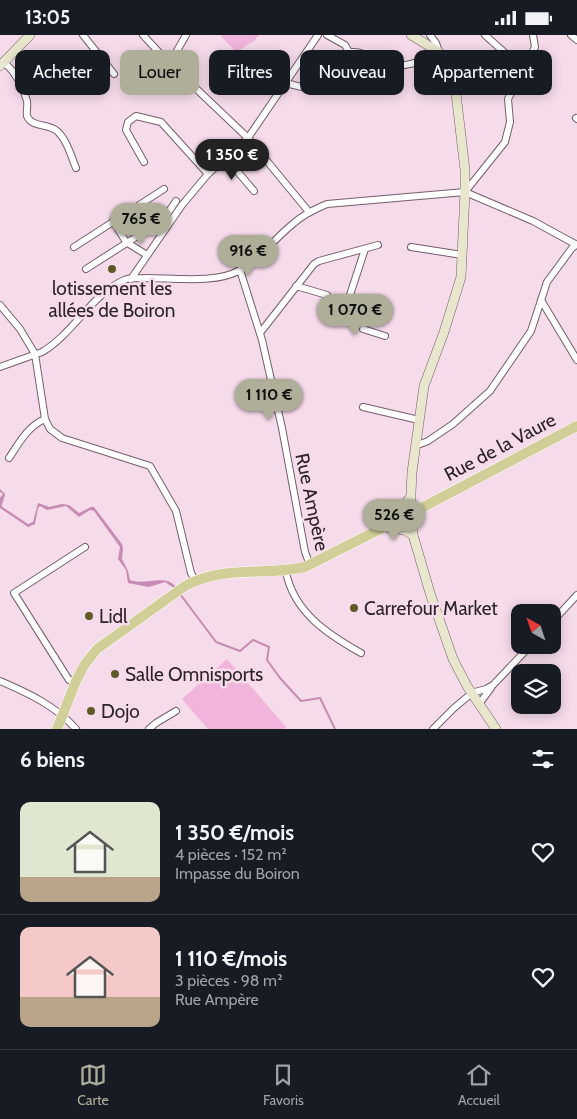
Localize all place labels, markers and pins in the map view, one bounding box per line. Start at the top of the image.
pin: 1 350 € [186,139,278,181]
pin: 765 € [106,203,176,245]
pin: 916 € [213,235,283,277]
marker: lotissement les allées de Boiron [106,263,118,275]
place label: lotissement les allées de Boiron [49,277,175,322]
pin: 1 070 € [309,293,401,336]
pin: 1 110 € [223,379,315,421]
pin: 526 € [359,499,429,541]
place label: Carrefour Market [364,597,498,620]
marker: Carrefour Market [348,602,360,614]
place label: Lidl [99,605,128,628]
marker: Lidl [83,610,95,622]
place label: Salle Omnisports [125,663,263,686]
marker: Salle Omnisports [109,668,121,680]
place label: Dojo [101,700,140,723]
marker: Dojo [85,705,97,717]

